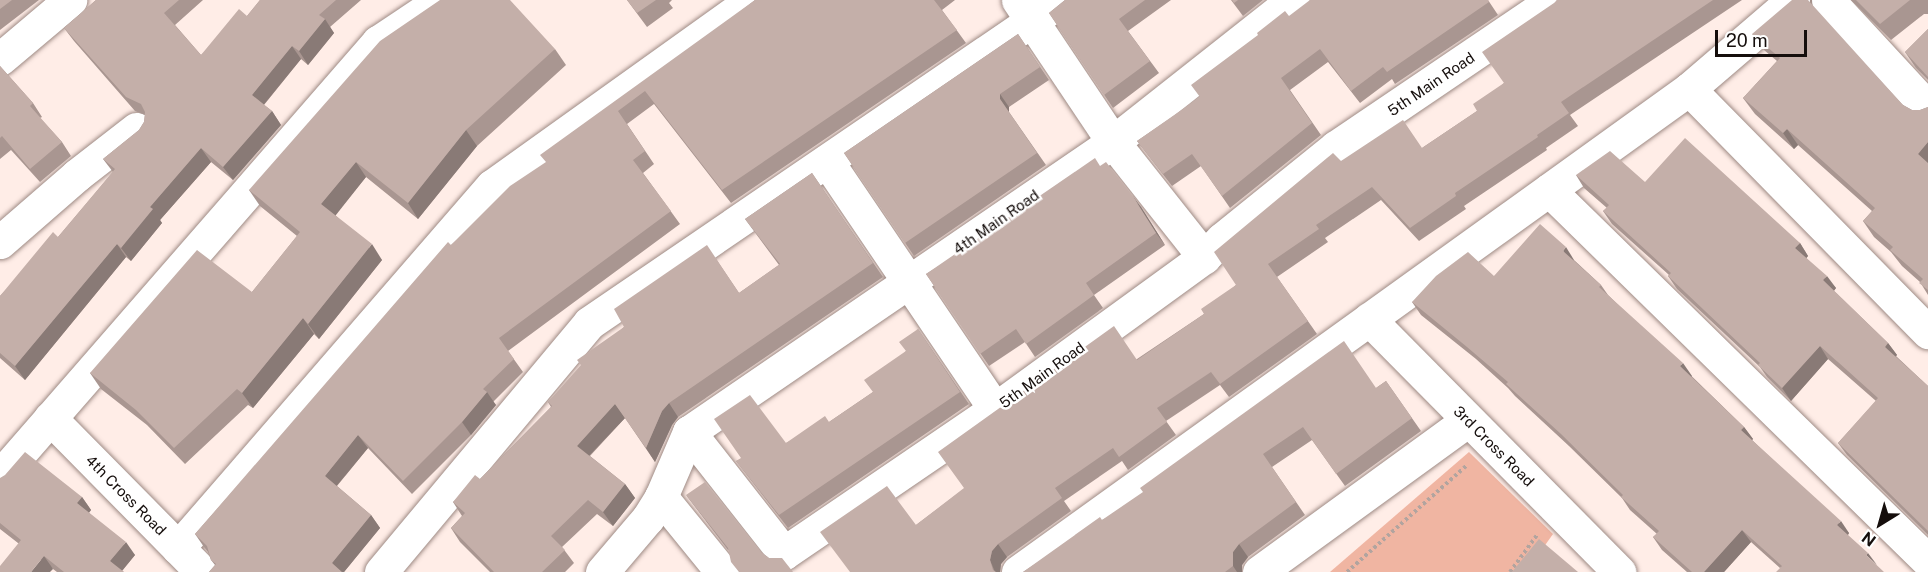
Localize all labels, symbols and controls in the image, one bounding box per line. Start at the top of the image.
scale bar [1718,18,1810,56]
text: 20 m [1726,30,1768,51]
street label: 5th Main Road [1384,48,1478,120]
street label: 4th Main Road [950,186,1042,258]
street label: 5th Main Road [996,338,1088,412]
street label: 3rd Cross Road [1450,402,1538,490]
street label: 4th Cross Road [82,451,170,539]
north arrow [1850,494,1910,554]
text: N [1858,527,1880,550]

